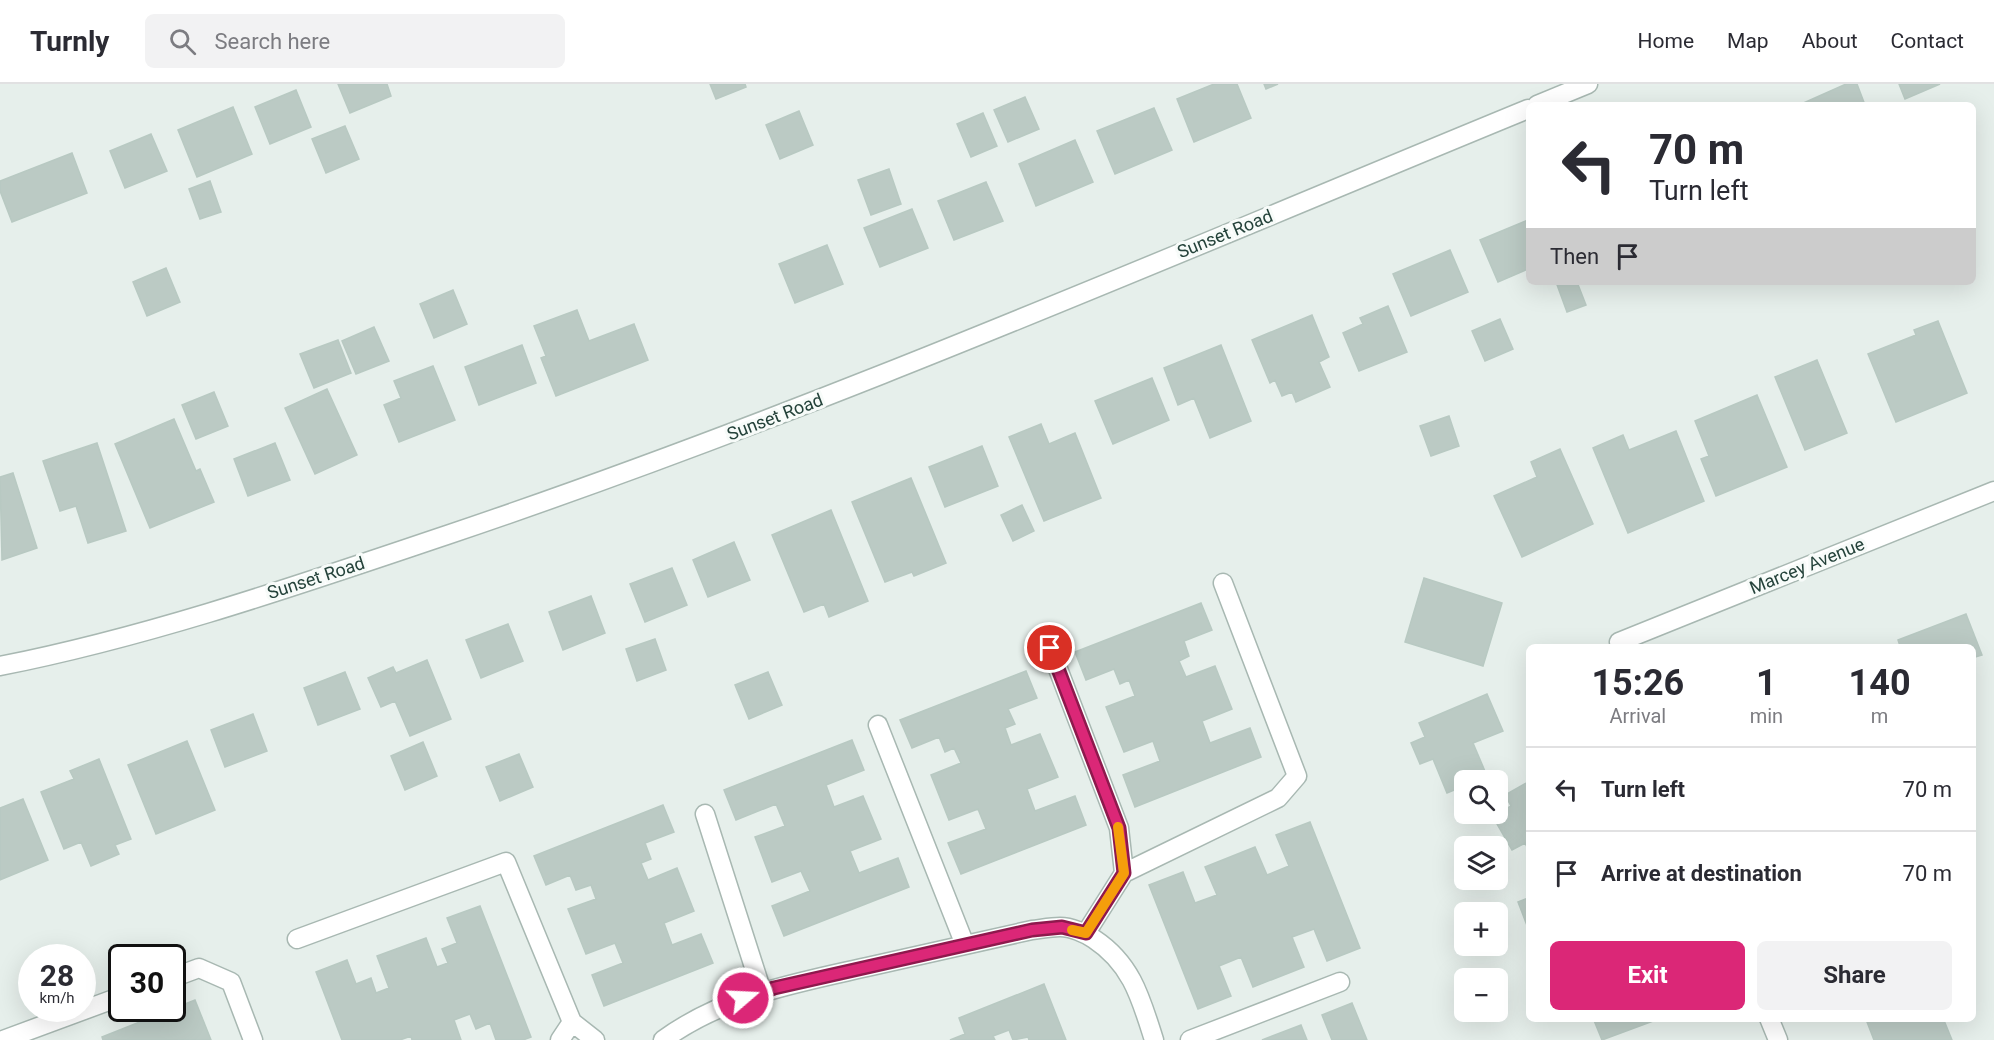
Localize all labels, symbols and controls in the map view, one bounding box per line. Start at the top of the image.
search box [145,14,565,68]
text: Turnly [30,25,109,58]
icon: search [166,25,199,58]
text: Search here [214,29,330,54]
text: Home [1638,29,1694,53]
text: Map [1727,29,1769,53]
text: About [1802,29,1858,53]
text: Contact [1891,29,1964,53]
text: 70 m [1649,125,1744,174]
icon: left [1550,126,1628,204]
text: Turn left [1649,175,1749,207]
street label: Sunset Road [1174,205,1276,262]
icon: arrive [1611,240,1644,273]
text: Then [1550,244,1599,269]
street label: Sunset Road [724,389,826,444]
street label: Marcey Avenue [1746,533,1867,598]
street label: Sunset Road [265,552,367,603]
pin [1024,622,1075,673]
icon: arrive [1033,631,1066,664]
text: 15:26 [1591,662,1684,704]
text: 1 [1756,662,1777,704]
text: 140 [1849,662,1911,704]
text: Arrival [1609,704,1666,728]
text: min [1750,704,1783,728]
text: m [1871,704,1888,728]
map controls [1454,770,1508,1022]
button: search [1454,770,1508,824]
icon: left [1550,773,1583,806]
text: Turn left [1601,777,1685,802]
text: 70 m [1903,777,1952,802]
button: layers [1454,836,1508,890]
icon: arrive [1550,857,1583,890]
text: Arrive at destination [1601,861,1802,886]
text: 70 m [1903,861,1952,886]
button: + [1454,902,1508,956]
button: Exit [1550,941,1745,1010]
button: Share [1757,941,1952,1010]
speed limit sign: 30 [108,944,186,1022]
text: 28 [40,958,74,993]
position arrow [711,966,775,1030]
button: − [1454,968,1508,1022]
text: km/h [39,989,75,1007]

